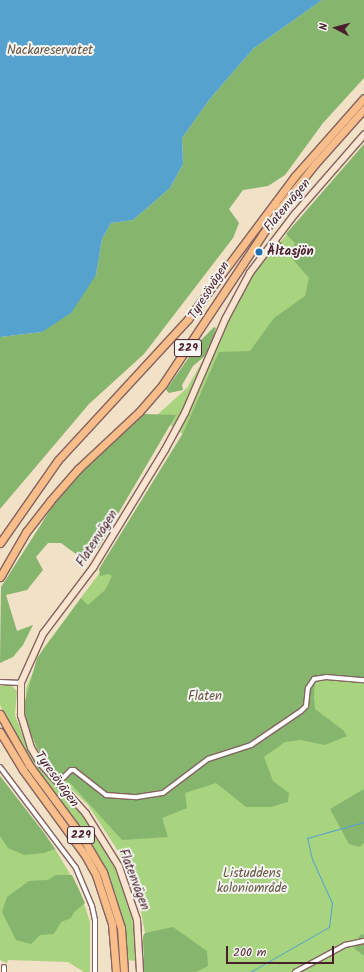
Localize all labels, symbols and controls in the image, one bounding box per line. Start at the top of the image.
north arrow [316,8,356,48]
text: N [315,22,333,31]
park label: Nackareservatet [7,43,93,59]
street label: Flatenvägen [261,176,315,236]
place label: Ältasjön [267,244,314,260]
marker: Ältasjön [254,247,264,257]
street label: Tyresövägen [186,259,234,323]
road number: 229 [173,338,203,358]
street label: Flatenvägen [74,508,122,570]
park label: Flaten [188,689,222,705]
street label: Tyresövägen [31,749,81,811]
road number: 229 [66,825,96,845]
street label: Flatenvägen [114,847,152,913]
park label: Listuddens koloniområde [217,867,287,898]
scale bar [228,938,336,964]
text: 200 m [233,943,266,962]

